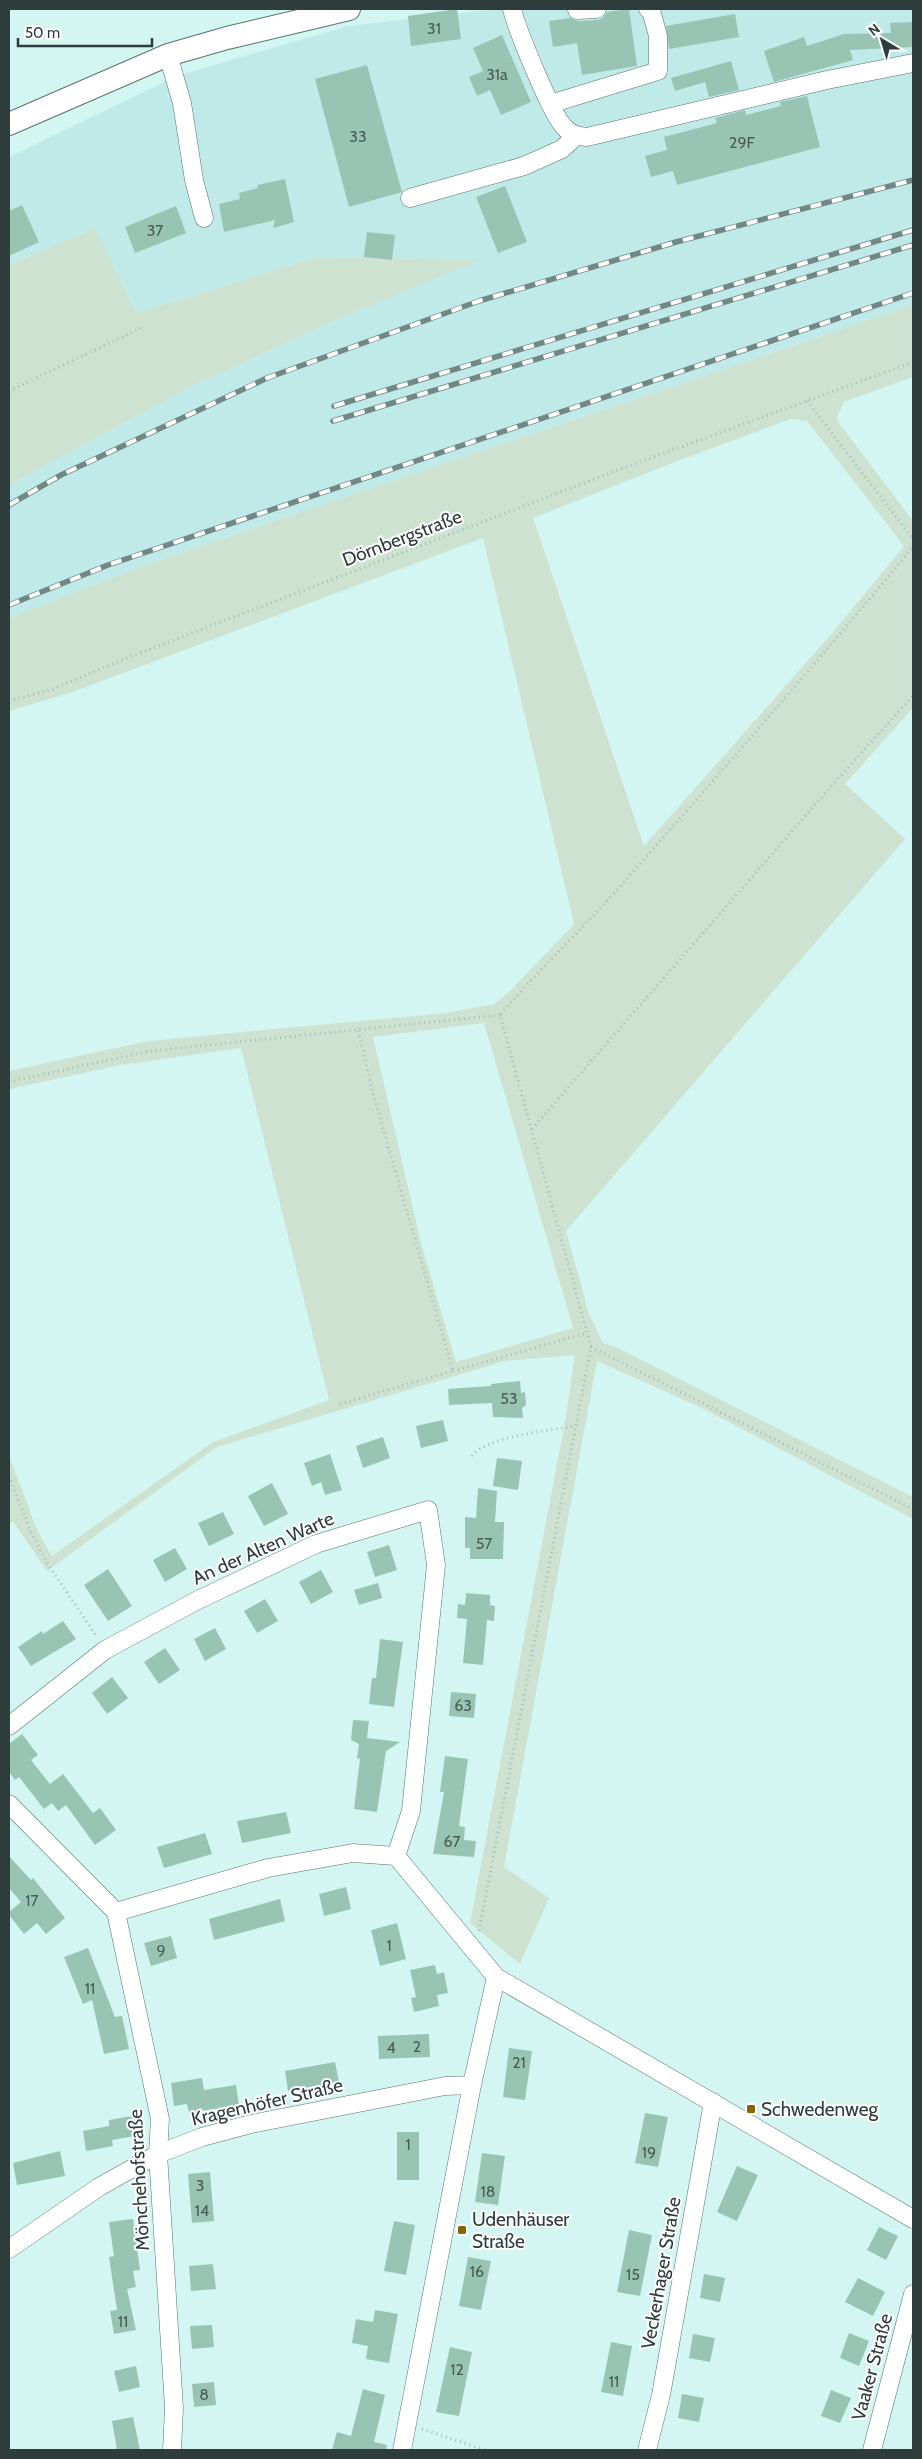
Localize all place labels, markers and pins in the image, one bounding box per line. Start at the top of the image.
place label: Schwedenweg [761,2098,878,2121]
marker: Schwedenweg [745,2103,757,2115]
place label: Udenhäuser Straße [472,2208,569,2253]
marker: Udenhäuser Straße [456,2224,468,2236]

